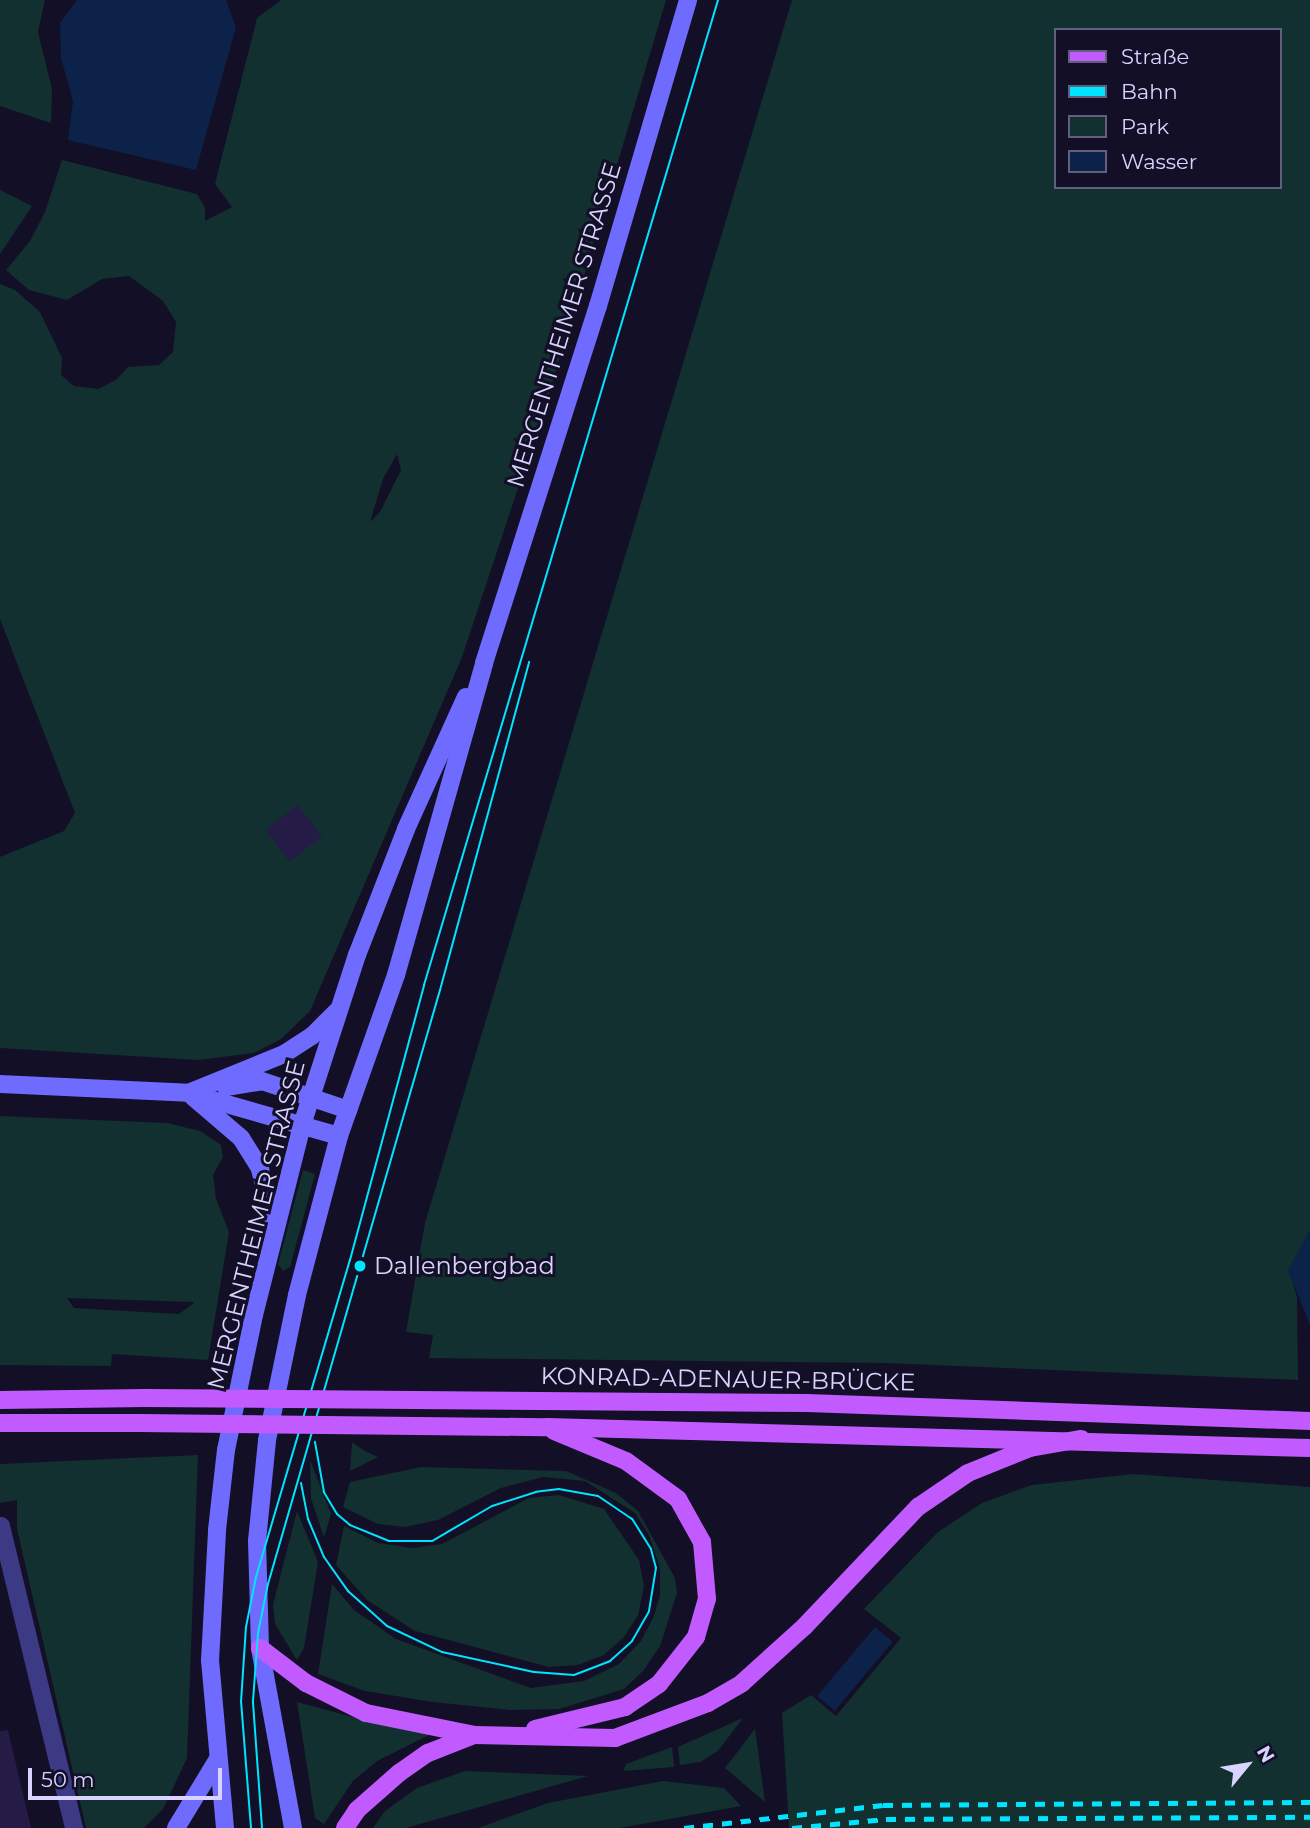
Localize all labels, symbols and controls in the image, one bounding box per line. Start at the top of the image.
legend [1054,28,1282,189]
text: Straße [1121,44,1189,69]
text: Bahn [1121,79,1178,104]
text: Park [1121,114,1169,139]
text: Wasser [1121,149,1197,174]
street label: MERGENTHEIMER STRASSE [501,159,627,491]
street label: MERGENTHEIMER STRASSE [201,1057,311,1393]
place label: Dallenbergbad [374,1252,555,1280]
marker: Dallenbergbad [352,1258,368,1274]
street label: KONRAD-ADENAUER-BRÜCKE [540,1361,916,1397]
north arrow [1212,1730,1282,1800]
text: N [1252,1742,1279,1767]
scale bar [32,1755,226,1799]
text: 50 m [41,1767,95,1792]

